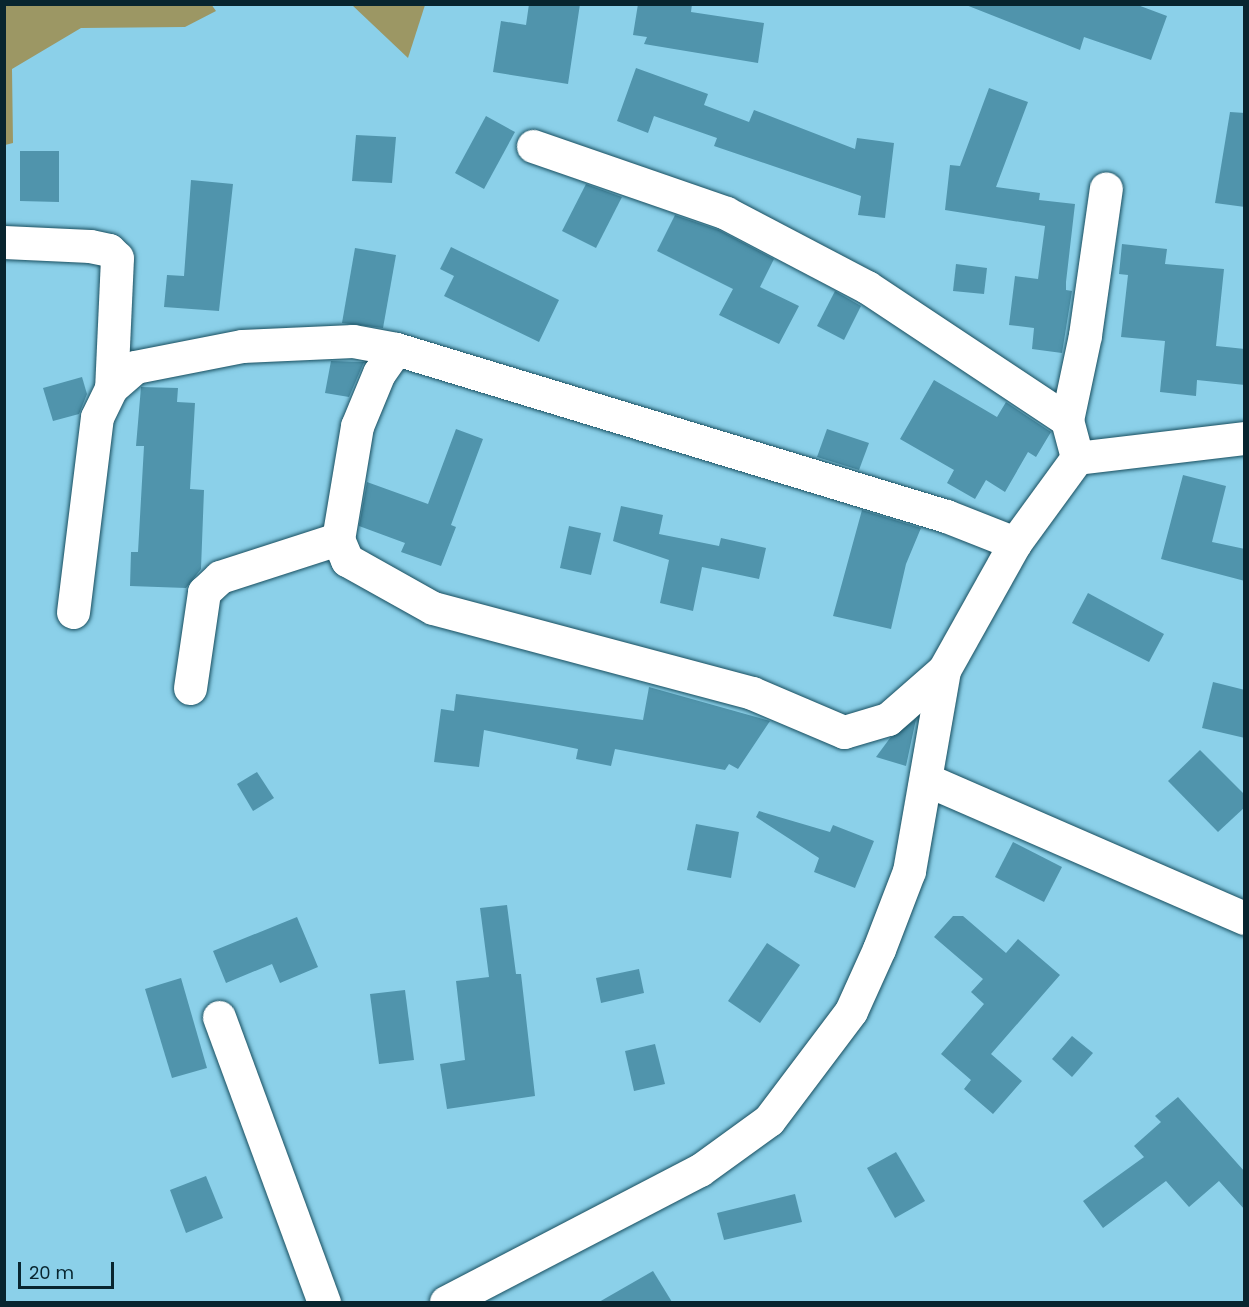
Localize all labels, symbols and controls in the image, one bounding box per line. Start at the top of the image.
scale bar [21,1250,117,1288]
text: 20 m [29,1260,74,1285]

